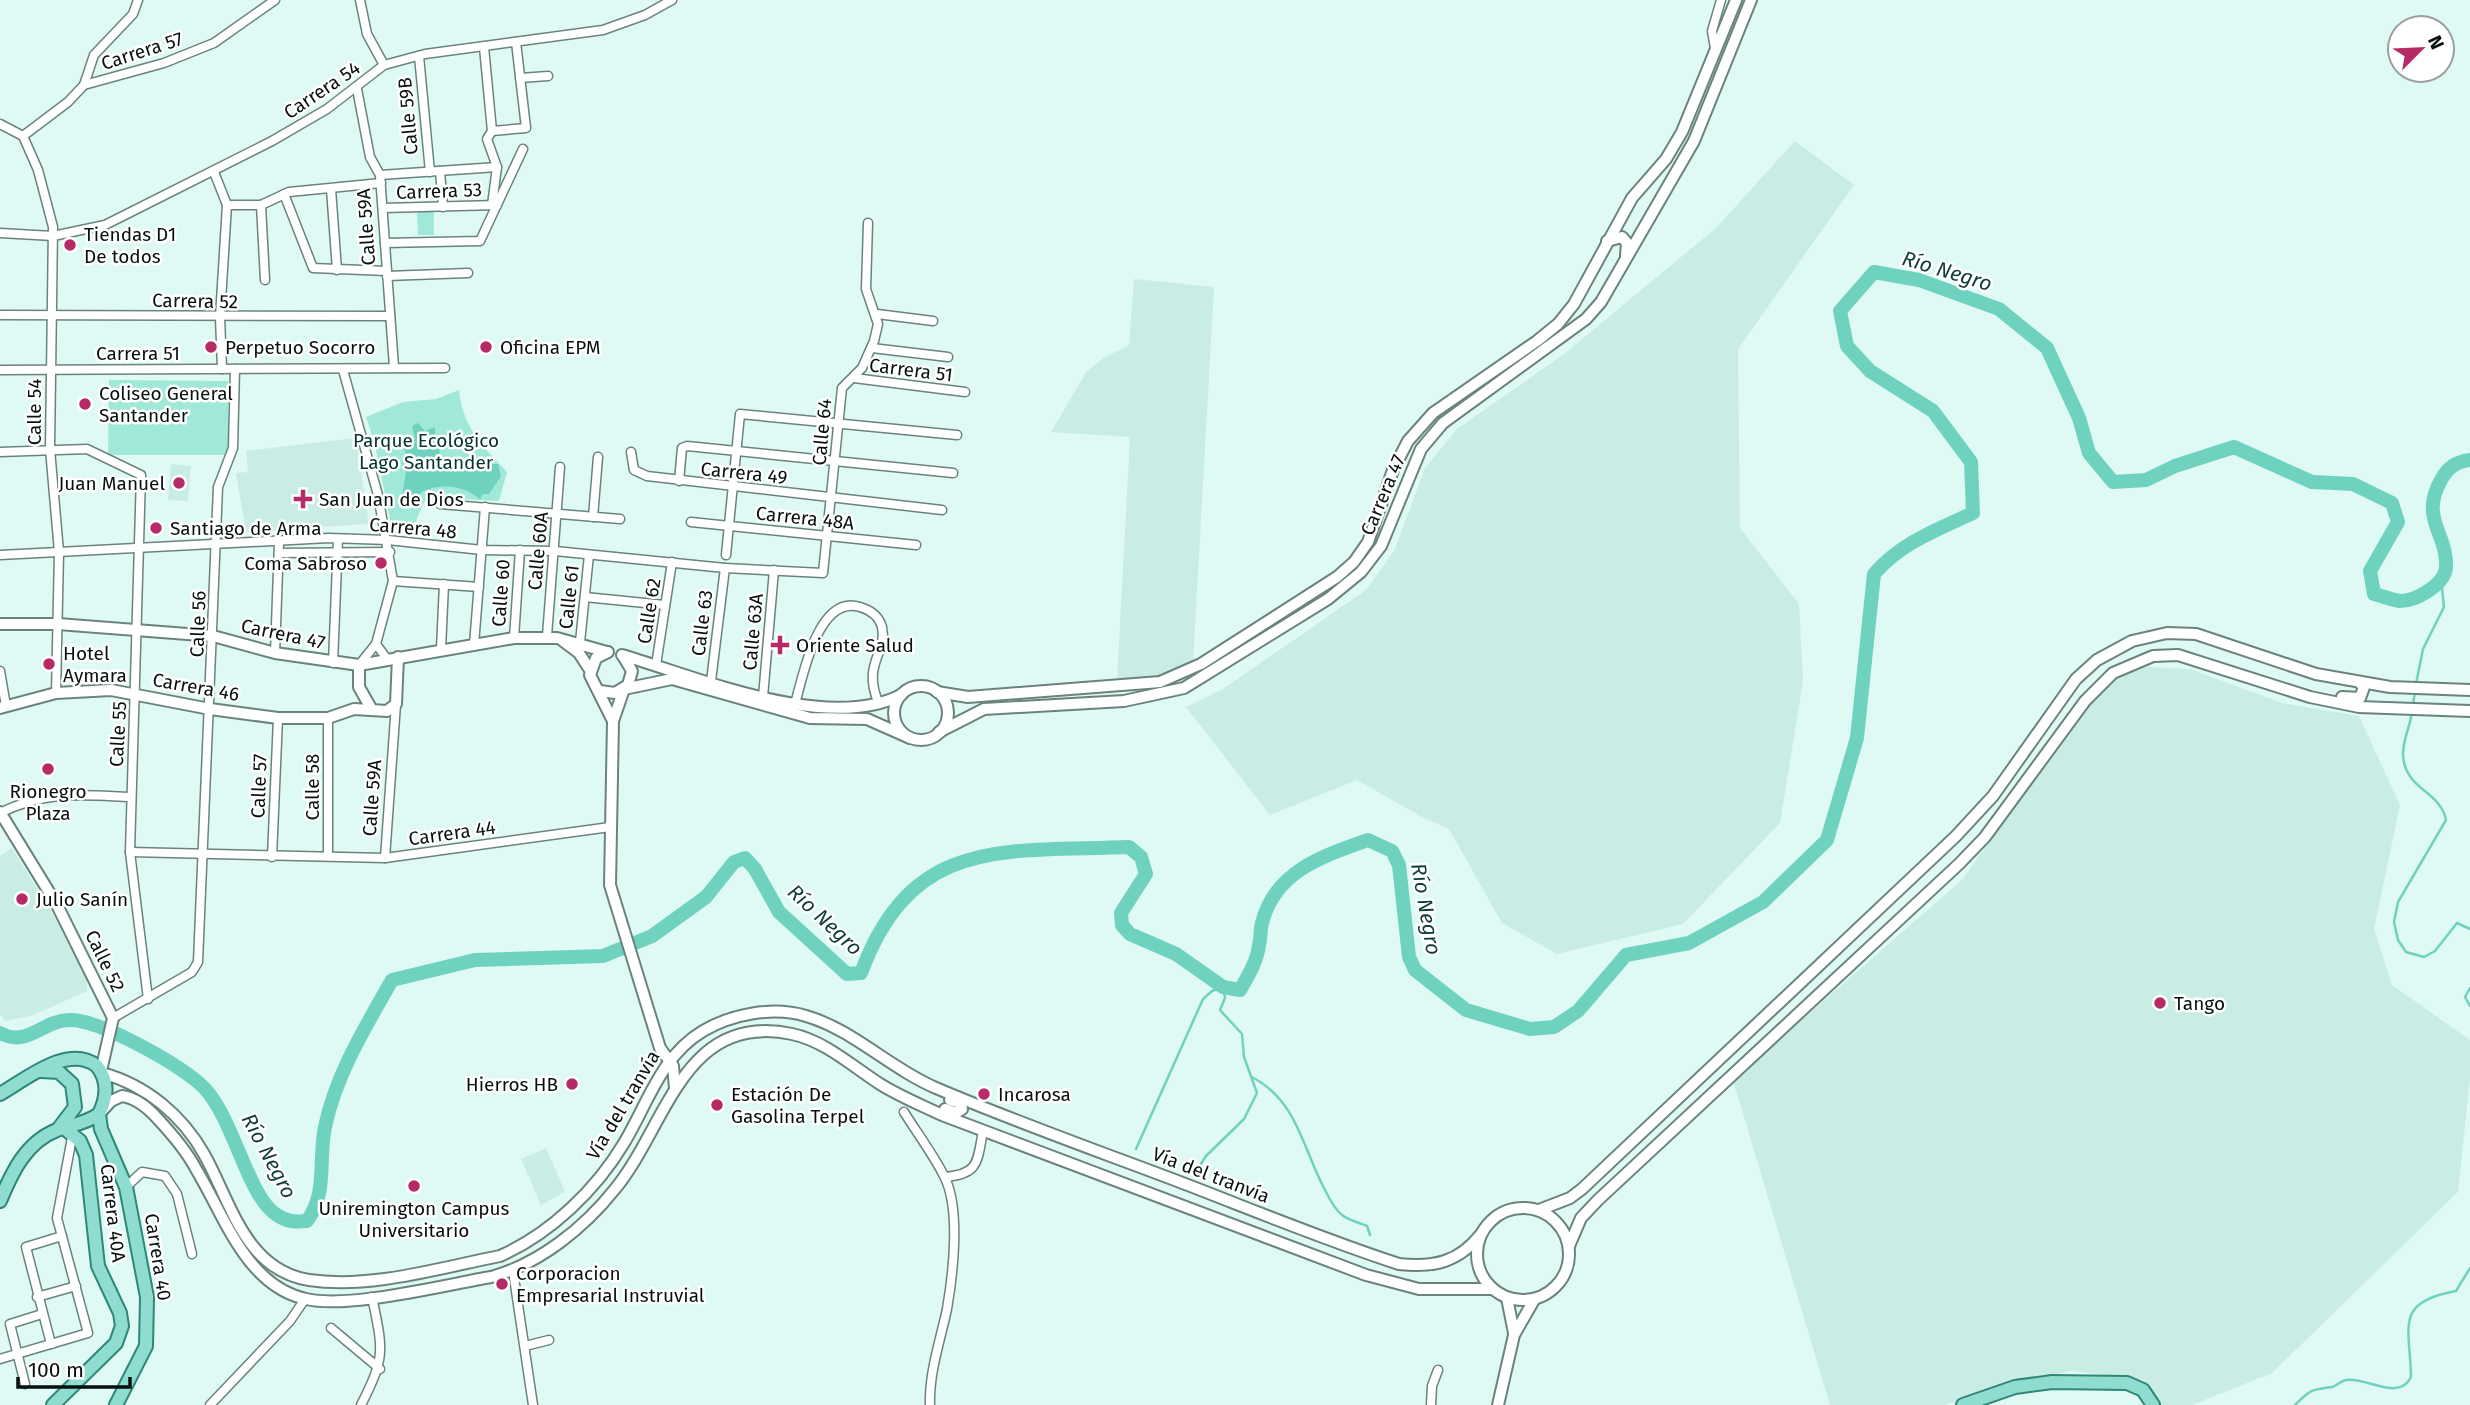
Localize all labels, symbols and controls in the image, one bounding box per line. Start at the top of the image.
north arrow [2386,14,2456,84]
street label: Carrera 57 [98,27,186,75]
text: N [2423,32,2449,53]
street label: Carrera 54 [280,56,364,124]
street label: Calle 59B [393,76,423,156]
street label: Carrera 53 [396,178,482,204]
street label: Calle 59A [352,188,380,266]
place label: Tiendas D1 De todos [84,223,176,268]
marker: Tiendas D1 De todos [62,237,78,253]
water label: Río Negro [1899,245,1995,297]
street label: Carrera 52 [152,289,238,313]
place label: Perpetuo Socorro [225,336,375,359]
place label: Oficina EPM [500,336,600,359]
marker: Perpetuo Socorro [203,339,219,355]
marker: Oficina EPM [478,339,494,355]
street label: Carrera 51 [96,342,180,365]
street label: Carrera 51 [868,353,954,387]
street label: Calle 54 [23,379,46,445]
place label: Coliseo General Santander [99,382,233,427]
marker: Coliseo General Santander [77,396,93,412]
street label: Calle 64 [808,397,836,467]
park label: Parque Ecológico Lago Santander [353,429,499,474]
street label: Carrera 47 [1356,451,1410,539]
street label: Carrera 49 [700,457,788,489]
place label: Juan Manuel [58,472,165,495]
marker: Juan Manuel [171,475,187,491]
place label: San Juan de Dios [319,488,464,511]
marker: San Juan de Dios [293,489,313,509]
street label: Carrera 48A [755,501,855,535]
street label: Calle 60A [523,511,553,591]
street label: Carrera 48 [368,513,458,543]
place label: Santiago de Arma [170,517,322,540]
marker: Santiago de Arma [148,520,164,536]
place label: Coma Sabroso [244,552,367,575]
marker: Coma Sabroso [373,555,389,571]
street label: Calle 60 [487,558,515,628]
street label: Calle 61 [554,564,584,630]
street label: Calle 62 [632,576,666,646]
street label: Calle 63 [687,589,717,657]
street label: Calle 56 [185,590,211,658]
street label: Calle 63A [738,592,768,672]
street label: Carrera 47 [239,614,327,654]
place label: Oriente Salud [796,634,914,657]
marker: Oriente Salud [770,635,790,655]
place label: Hotel Aymara [63,642,127,687]
marker: Hotel Aymara [41,656,57,672]
street label: Carrera 46 [151,668,241,706]
street label: Calle 55 [105,700,131,768]
street label: Calle 57 [246,753,272,819]
street label: Calle 58 [301,753,324,821]
street label: Calle 59A [358,759,386,837]
marker: Rionegro Plaza [40,761,56,777]
place label: Rionegro Plaza [9,780,87,825]
street label: Carrera 44 [407,816,497,850]
water label: Río Negro [1405,861,1447,957]
water label: Río Negro [782,879,868,961]
place label: Julio Sanín [36,888,128,911]
marker: Julio Sanín [14,891,30,907]
street label: Calle 52 [80,926,130,996]
place label: Tango [2174,992,2225,1015]
marker: Tango [2152,995,2168,1011]
street label: Vía del tranvía [581,1046,665,1164]
place label: Hierros HB [466,1073,558,1096]
marker: Hierros HB [564,1076,580,1092]
place label: Estación De Gasolina Terpel [731,1083,865,1128]
place label: Incarosa [998,1083,1071,1106]
marker: Incarosa [976,1086,992,1102]
marker: Estación De Gasolina Terpel [709,1097,725,1113]
water label: Río Negro [236,1109,302,1203]
street label: Vía del tranvía [1149,1142,1273,1208]
street label: Carrera 40A [96,1163,130,1264]
marker: Uniremington Campus Universitario [406,1178,422,1194]
place label: Uniremington Campus Universitario [319,1197,510,1242]
street label: Carrera 40 [140,1212,176,1302]
place label: Corporacion Empresarial Instruvial [516,1262,705,1307]
marker: Corporacion Empresarial Instruvial [494,1276,510,1292]
scale bar [18,1346,130,1390]
text: 100 m [28,1357,84,1383]

